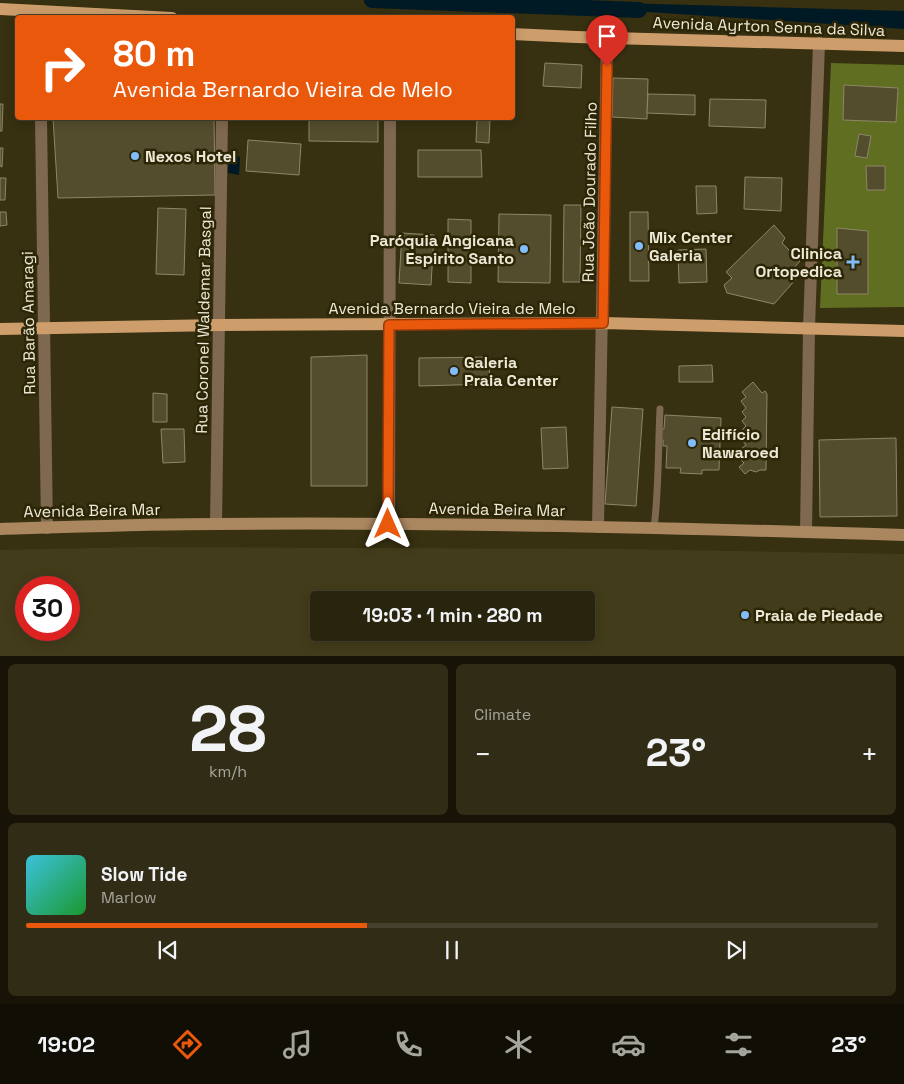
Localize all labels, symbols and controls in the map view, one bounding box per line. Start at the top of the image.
street label: Avenida Ayrton Senna da Silva [652,12,886,41]
pin [586,15,628,66]
icon: arrive [593,22,621,50]
text: 80 m [113,32,195,76]
icon: right [30,35,95,100]
text: Avenida Bernardo Vieira de Melo [113,75,453,103]
street label: Rua João Dourado Filho [577,102,602,283]
place label: Nexos Hotel [145,146,236,167]
marker: Nexos Hotel [129,150,141,162]
street label: Rua Coronel Waldemar Basgal [191,206,216,434]
place label: Mix Center Galeria [649,227,733,266]
place label: Paróquia Angicana Espirito Santo [370,230,514,269]
marker: Mix Center Galeria [633,240,645,252]
marker: Paróquia Angicana Espirito Santo [518,243,530,255]
place label: Clinica Ortopedica [756,243,842,282]
street label: Rua Barão Amaragi [17,251,40,395]
marker: Clinica Ortopedica [846,255,860,269]
street label: Avenida Bernardo Vieira de Melo [328,298,576,319]
place label: Galeria Praia Center [464,352,558,391]
marker: Galeria Praia Center [448,365,460,377]
place label: Edifício Nawaroed [702,424,779,463]
marker: Edifício Nawaroed [686,437,698,449]
position arrow [361,497,413,549]
street label: Avenida Beira Mar [428,498,566,521]
street label: Avenida Beira Mar [23,499,161,522]
speed limit sign: 30 [15,576,80,641]
text: 19:03 · 1 min · 280 m [363,603,542,628]
place label: Praia de Piedade [755,605,883,626]
marker: Praia de Piedade [739,609,751,621]
text: 28 [189,687,267,770]
text: Climate [474,704,531,725]
text: 23° [646,729,706,777]
text: − [474,736,491,772]
text: + [861,736,878,772]
text: km/h [209,761,247,782]
text: Slow Tide [101,862,187,887]
text: Marlow [101,887,157,908]
icon: previous [154,936,182,964]
icon: pause [438,936,466,964]
icon: next [722,936,750,964]
icon: directions [170,1027,205,1062]
icon: music [280,1027,315,1062]
icon: phone [391,1027,426,1062]
icon: climate [501,1027,536,1062]
icon: car [611,1027,646,1062]
icon: filters [721,1027,756,1062]
text: 19:02 [38,1030,95,1058]
text: 23° [831,1030,866,1058]

